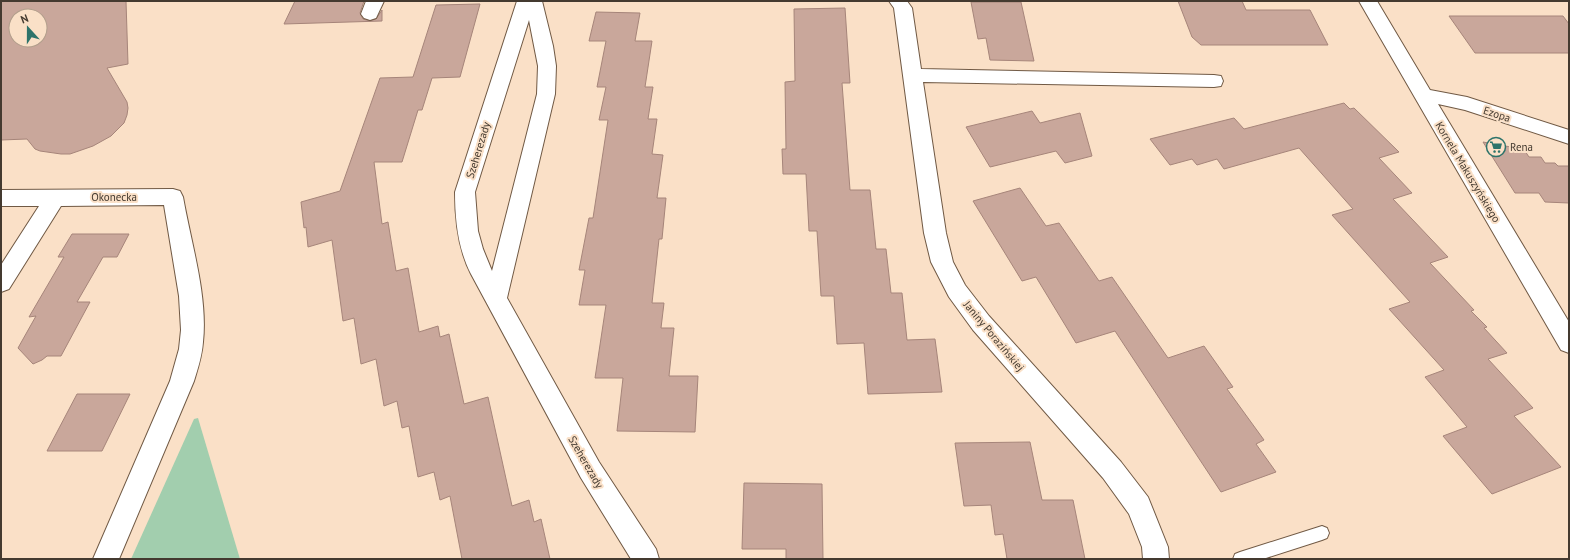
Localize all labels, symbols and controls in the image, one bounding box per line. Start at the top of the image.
north arrow [8,8,48,48]
text: N [19,11,30,26]
street label: Ezopa [1482,103,1512,125]
street label: Szeherezady [463,119,493,180]
street label: Kornela Makuszyńskiego [1432,119,1504,225]
supermarket icon: Rena [1485,136,1507,158]
place label: Rena [1510,140,1533,154]
street label: Okonecka [91,190,137,204]
street label: Janiny Porazińskiej [960,297,1027,374]
street label: Szeherezady [565,433,607,492]

